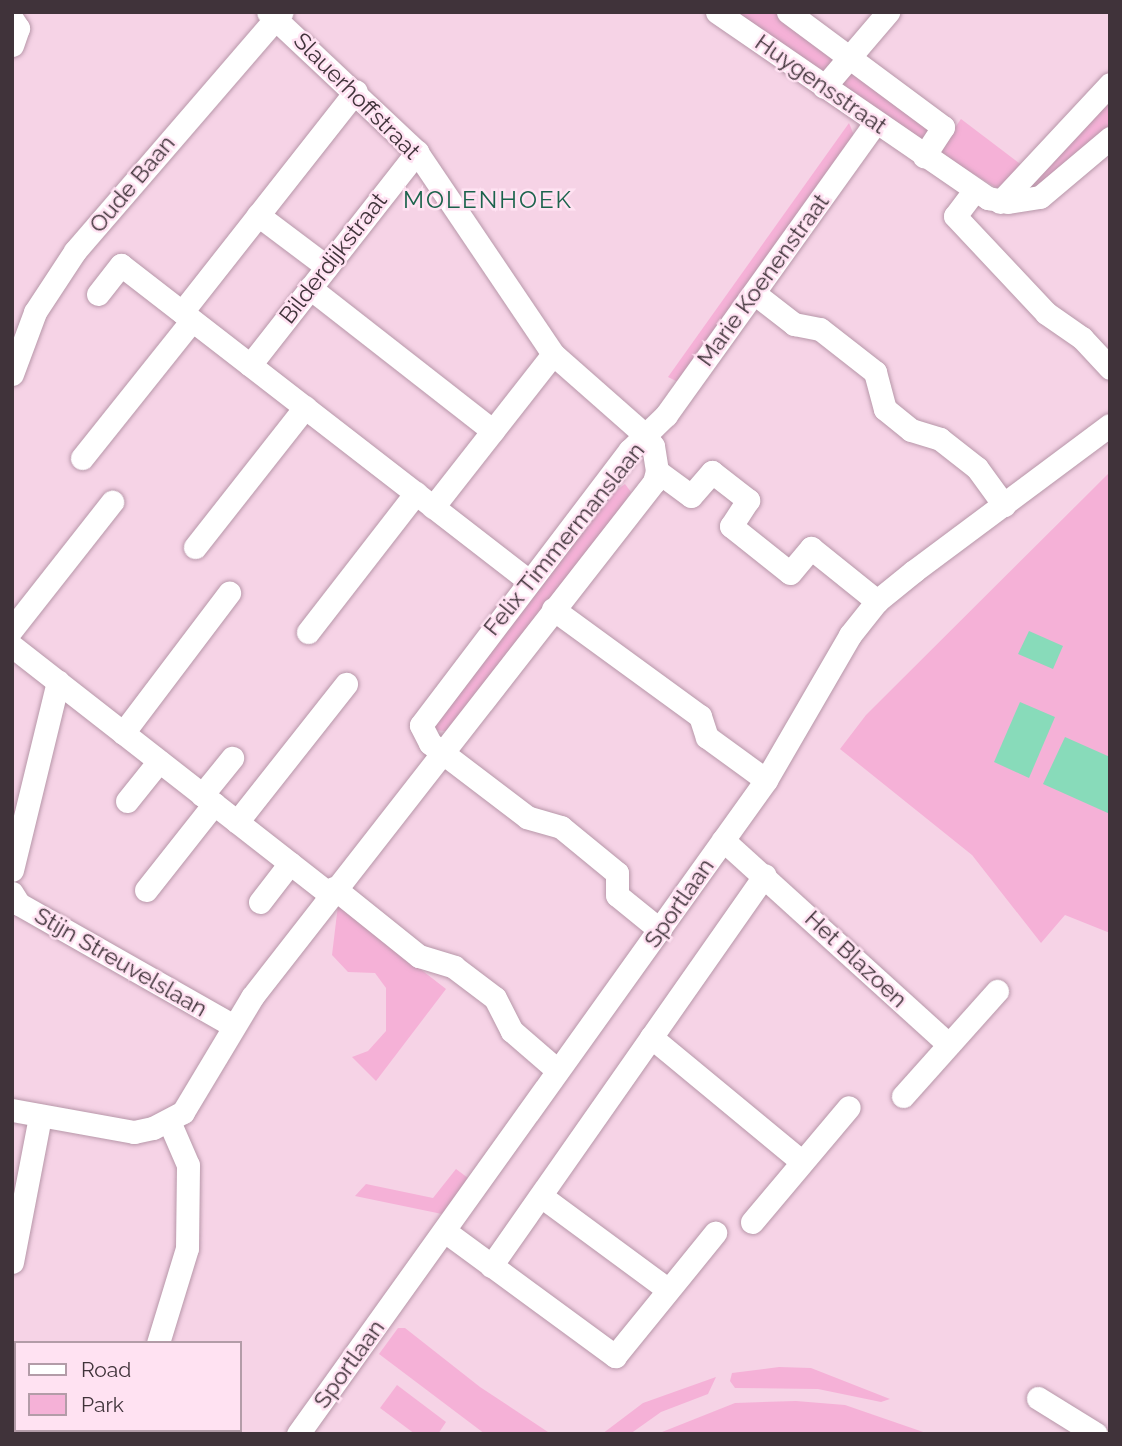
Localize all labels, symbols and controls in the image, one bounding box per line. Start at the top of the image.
street label: Slauerhoffstraat [288,27,426,165]
street label: Huygensstraat [750,28,892,140]
street label: Oude Baan [83,130,181,238]
district label: MOLENHOEK [404,186,572,214]
street label: Bilderdijkstraat [273,187,393,329]
street label: Marie Koenenstraat [691,188,835,372]
street label: Felix Timmermanslaan [477,437,651,641]
street label: Sportlaan [638,853,720,953]
street label: Stijn Streuvelslaan [30,901,212,1023]
street label: Het Blazoen [799,905,913,1013]
street label: Sportlaan [308,1314,390,1414]
legend [14,1341,242,1432]
text: Road [81,1357,131,1382]
text: Park [81,1392,124,1417]

